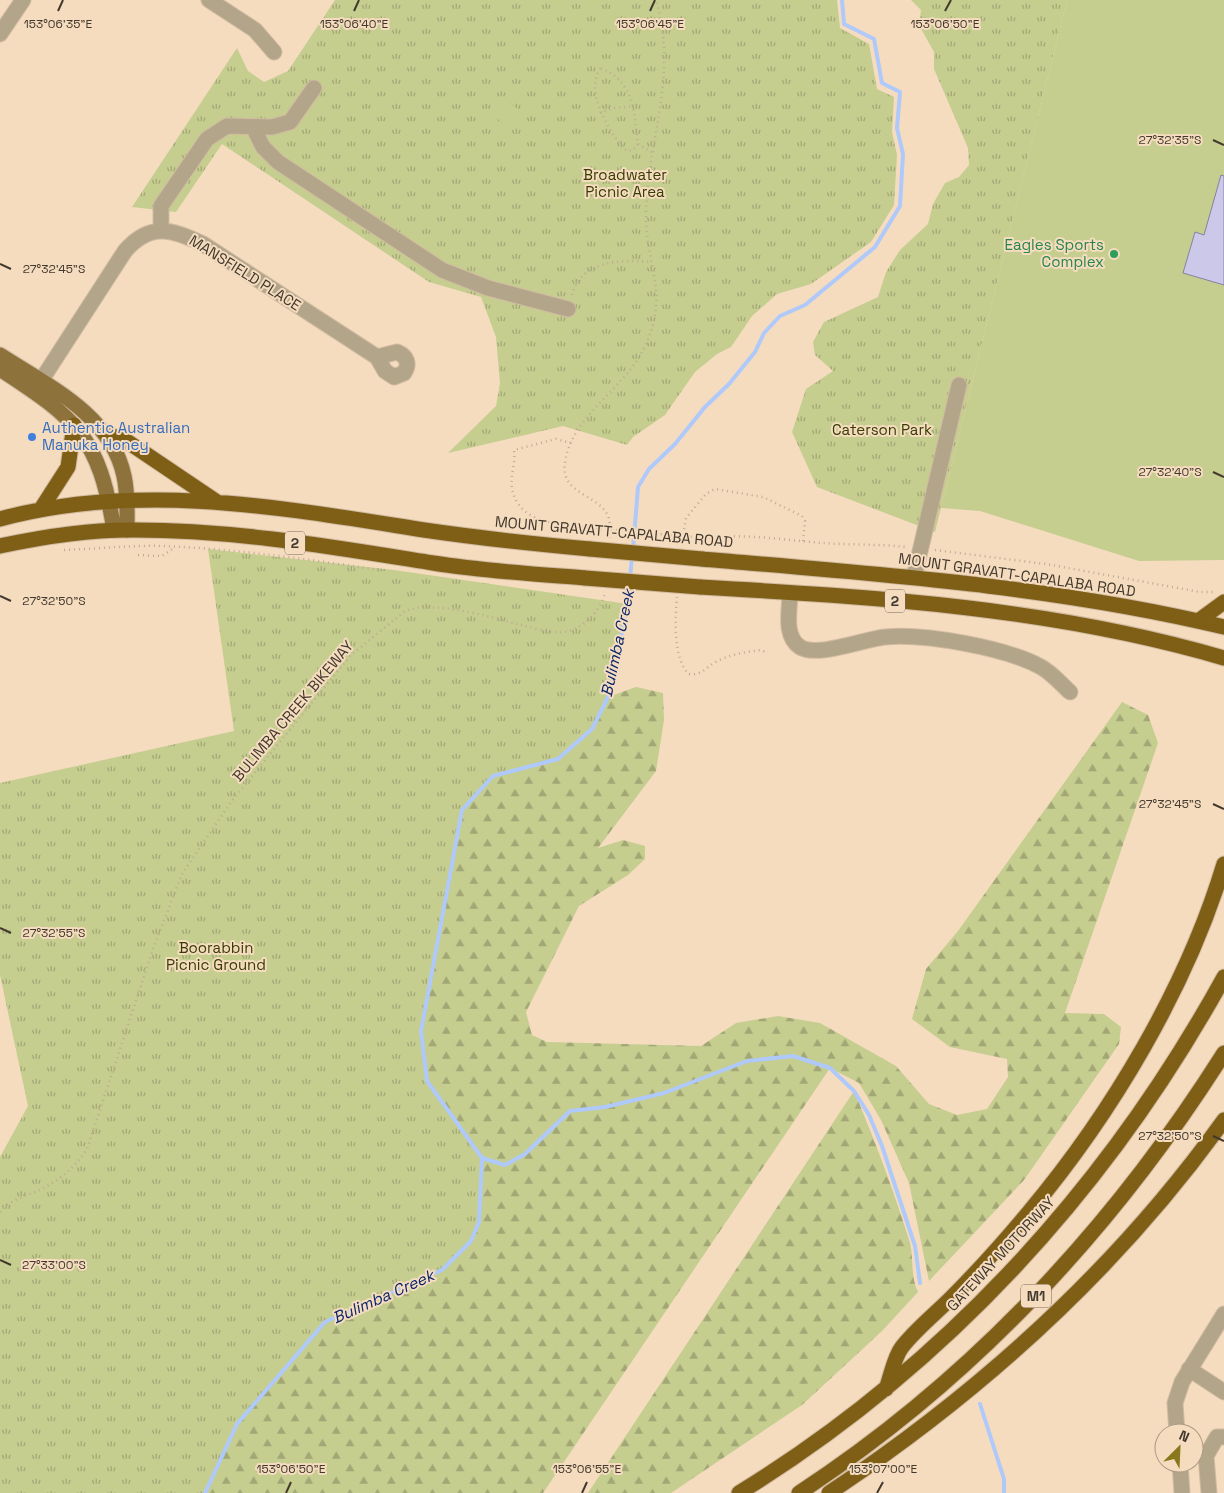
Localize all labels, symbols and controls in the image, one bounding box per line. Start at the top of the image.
text: 153°06'35"E [24,16,92,32]
text: 153°06'40"E [320,16,389,32]
text: 153°06'45"E [616,16,684,32]
text: 153°06'50"E [911,16,980,32]
text: 27°32'35"S [1139,132,1201,148]
park label: Broadwater Picnic Area [583,165,667,201]
street label: MANSFIELD PLACE [186,231,305,315]
place label: Eagles Sports Complex [1005,235,1104,271]
marker: Eagles Sports Complex [1108,248,1120,260]
text: 27°32'45"S [23,261,85,277]
place label: Authentic Australian Manuka Honey [42,418,190,454]
park label: Caterson Park [832,420,932,439]
marker: Authentic Australian Manuka Honey [26,431,38,443]
text: 27°32'40"S [1138,464,1202,480]
street label: MOUNT GRAVATT-CAPALABA ROAD [494,512,734,551]
road number: 2 [285,532,305,554]
street label: MOUNT GRAVATT-CAPALABA ROAD [897,548,1137,601]
water label: Bulimba Creek [596,585,640,699]
road number: 2 [885,590,905,612]
text: 27°32'50"S [22,593,86,609]
street label: BULIMBA CREEK BIKEWAY [228,636,357,785]
text: 27°32'45"S [1139,796,1201,812]
text: 27°32'55"S [23,925,85,941]
park label: Boorabbin Picnic Ground [166,938,266,974]
text: 27°32'50"S [1138,1128,1202,1144]
street label: GATEWAY MOTORWAY [943,1192,1059,1315]
text: 27°33'00"S [22,1257,86,1273]
water label: Bulimba Creek [329,1264,440,1328]
road number: M1 [1021,1284,1051,1308]
north arrow [1154,1423,1204,1473]
text: N [1176,1426,1192,1446]
text: 153°06'50"E [257,1461,326,1477]
text: 153°06'55"E [553,1461,621,1477]
text: 153°07'00"E [849,1461,918,1477]

